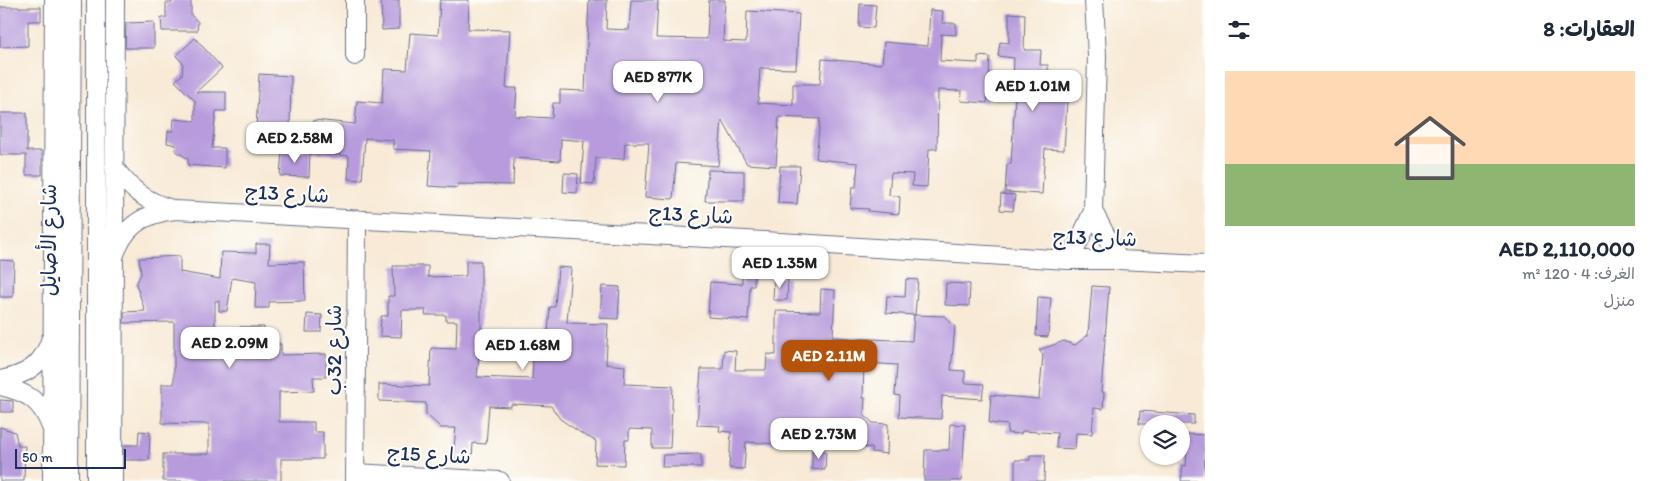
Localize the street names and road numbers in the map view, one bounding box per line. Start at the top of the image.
street label: شارع 13ج [244,178,330,211]
street label: شارع الأصايل [35,184,64,296]
street label: شارع 13ج [648,199,734,232]
street label: شارع 13ج [1052,223,1138,254]
street label: شارع 32ب [321,304,349,396]
street label: شارع 15ج [386,439,472,472]

